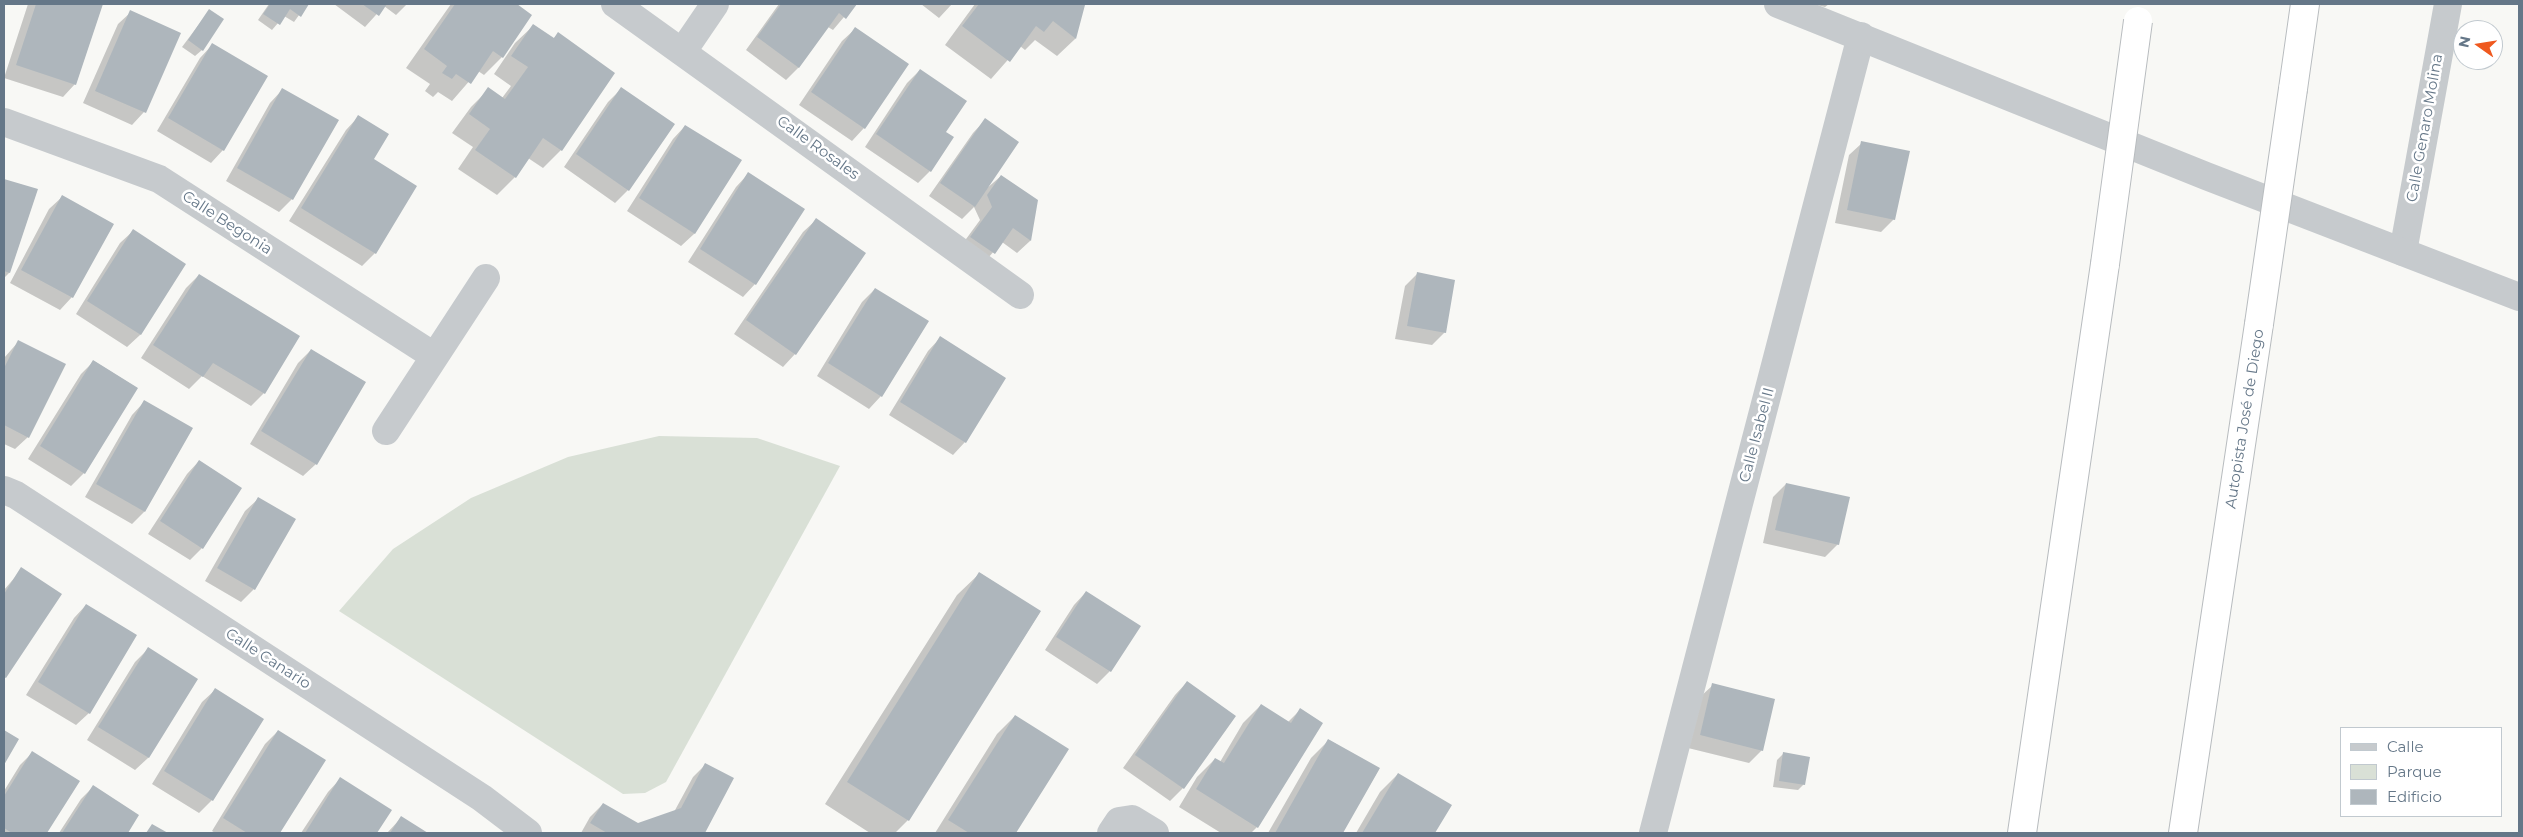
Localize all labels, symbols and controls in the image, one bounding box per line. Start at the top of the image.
north arrow [2453,20,2503,70]
text: N [2454,34,2474,49]
street label: Calle Genaro Molina [2403,53,2447,203]
street label: Calle Rosales [773,112,863,184]
street label: Calle Begonia [179,187,275,259]
street label: Autopista José de Diego [2222,328,2268,510]
street label: Calle Isabel II [1736,386,1778,484]
street label: Calle Canario [222,625,314,693]
legend [2340,727,2503,817]
text: Calle [2387,737,2424,756]
text: Parque [2387,762,2442,781]
text: Edificio [2387,787,2442,806]

